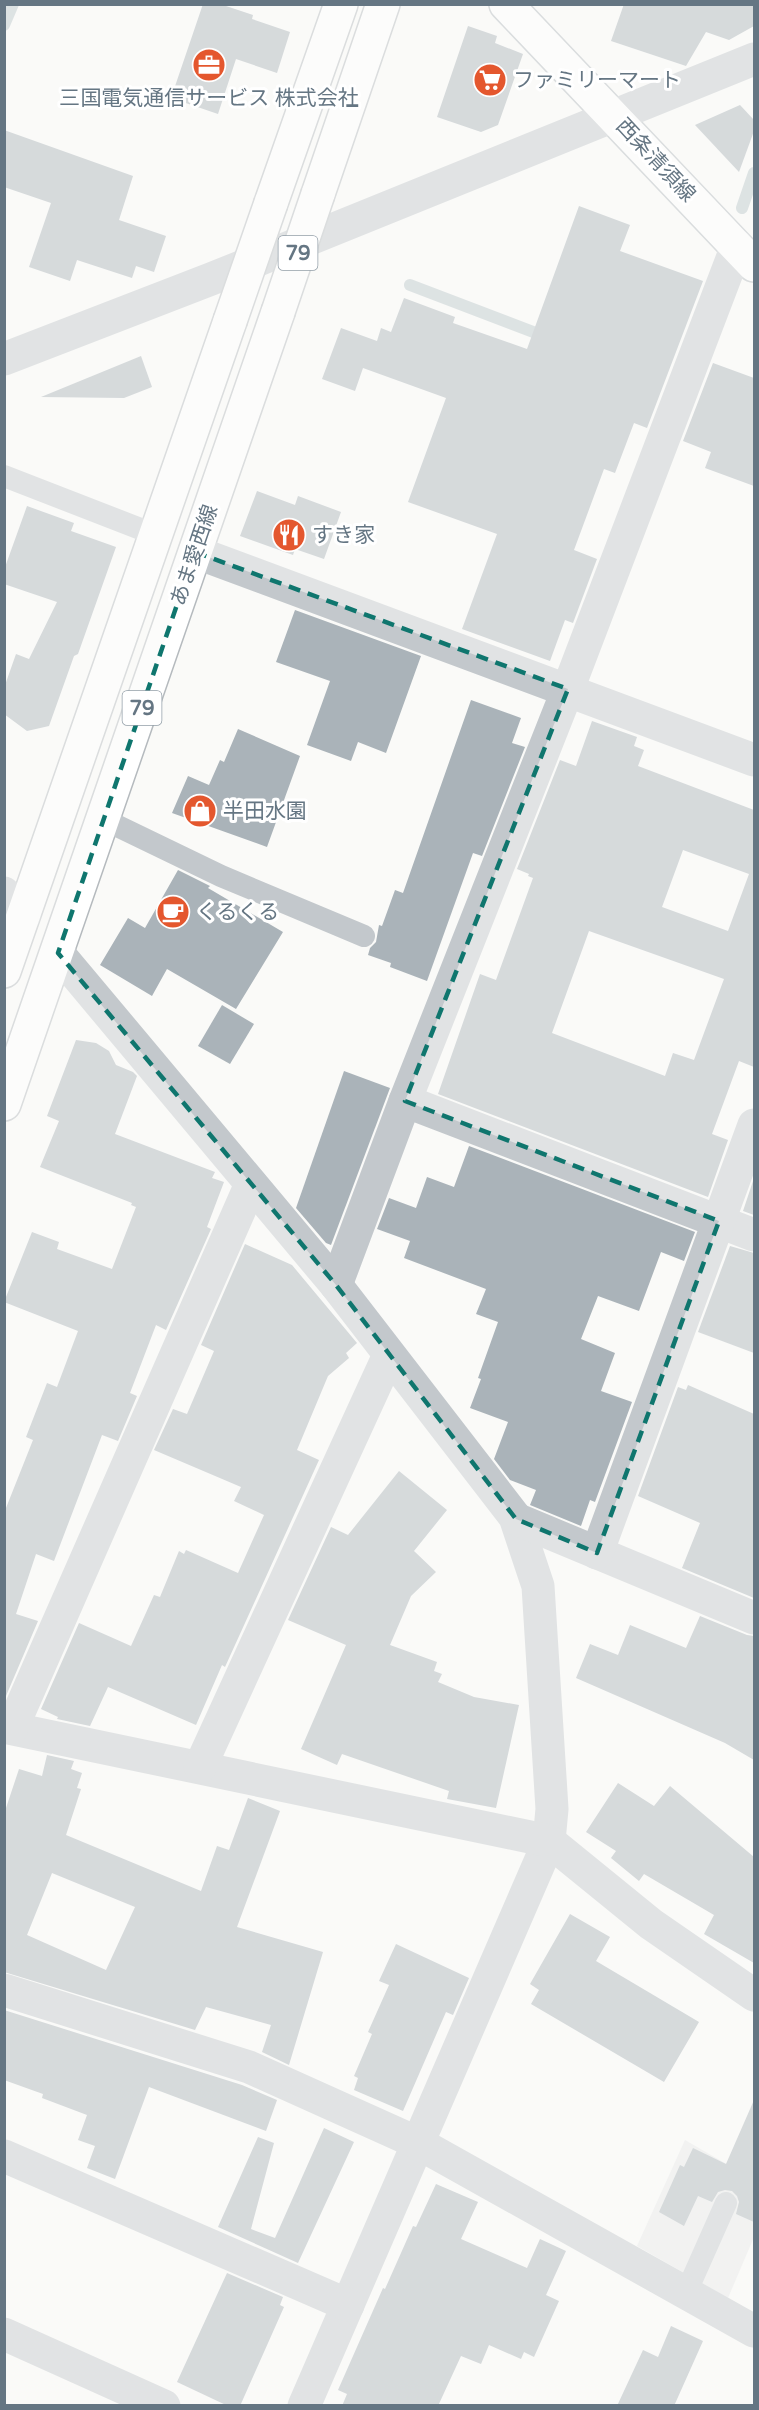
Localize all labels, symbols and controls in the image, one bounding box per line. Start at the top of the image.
office icon: 三国電気通信サービス 株式会社 [191,47,227,83]
supermarket icon: ファミリーマート [472,62,508,98]
place label: ファミリーマート [513,68,681,93]
place label: 三国電気通信サービス 株式会社 [59,86,359,111]
street label: 西条清須線 [611,113,701,207]
road number: 79 [278,236,318,270]
street label: あま愛西線 [166,501,223,609]
restaurant icon: すき家 [271,517,307,553]
place label: すき家 [312,523,375,548]
road number: 79 [122,691,162,725]
shop icon: 半田水園 [182,793,218,829]
place label: 半田水園 [223,799,307,824]
cafe icon: くるくる [155,894,191,930]
place label: くるくる [196,900,279,925]

